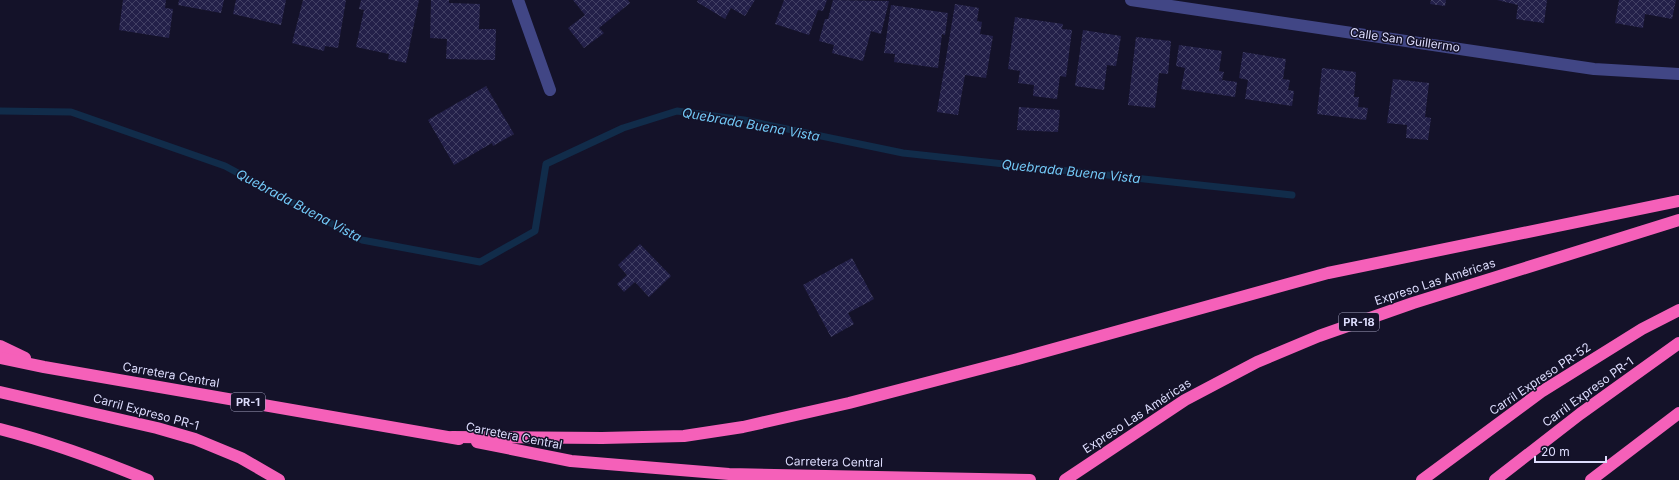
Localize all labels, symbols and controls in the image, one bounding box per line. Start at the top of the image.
street label: Calle San Guillermo [1349,24,1461,55]
water label: Quebrada Buena Vista [681,104,821,144]
water label: Quebrada Buena Vista [1001,156,1141,186]
water label: Quebrada Buena Vista [234,165,364,245]
street label: Expreso Las Américas [1373,255,1497,308]
road number: PR-18 [1339,313,1379,331]
street label: Carril Expreso PR-52 [1486,339,1593,418]
street label: Carril Expreso PR-1 [1539,353,1636,430]
street label: Carretera Central [122,359,221,390]
street label: Expreso Las Américas [1080,375,1194,456]
street label: Carril Expreso PR-1 [91,390,201,433]
road number: PR-1 [231,393,265,411]
street label: Carretera Central [465,419,564,452]
scale bar [1535,438,1606,464]
text: 20 m [1541,444,1570,459]
street label: Carretera Central [785,453,883,470]

